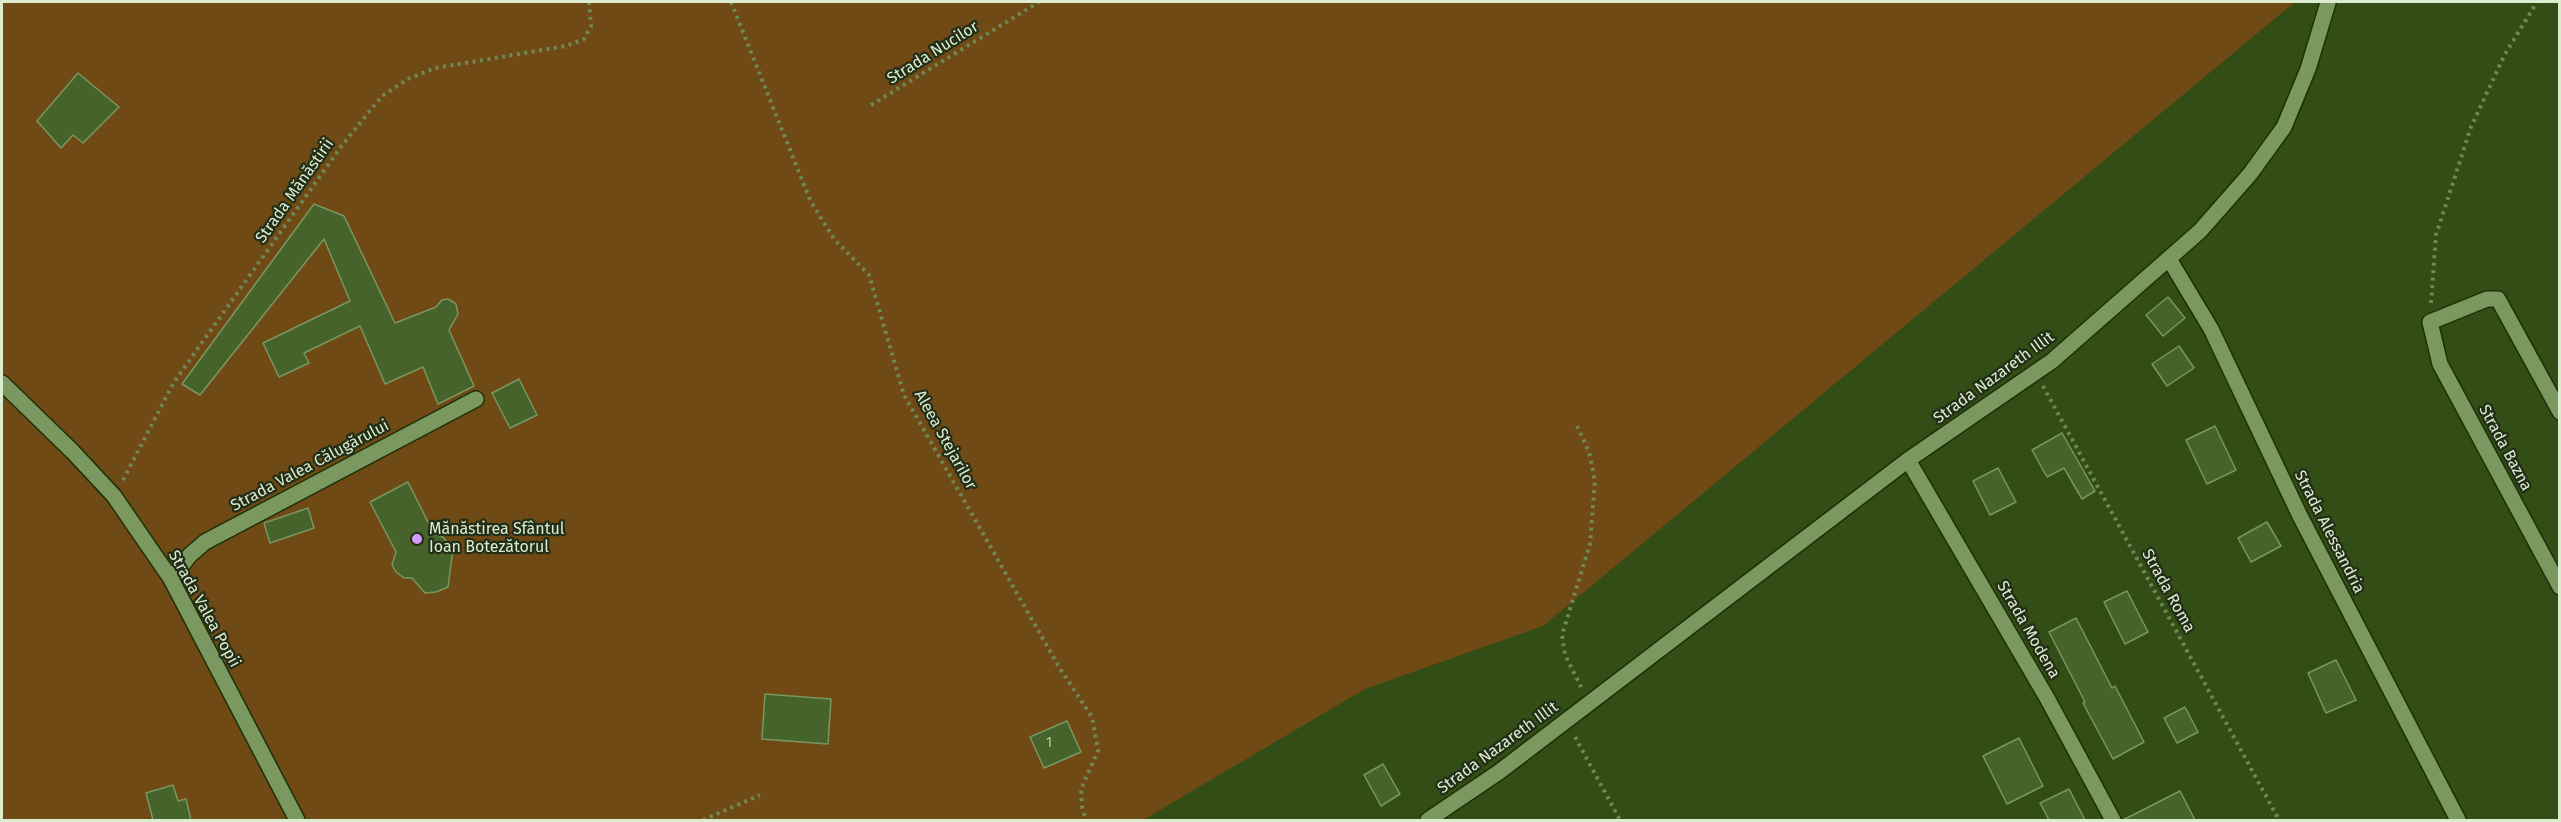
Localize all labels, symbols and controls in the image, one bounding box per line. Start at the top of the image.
street label: Strada Nucilor [884,17,982,89]
street label: Strada Mănăstirii [252,135,338,247]
street label: Strada Nazareth Illit [1930,328,2058,428]
street label: Aleea Stejarilor [910,387,980,493]
street label: Strada Bazna [2474,402,2536,494]
street label: Strada Valea Călugărului [228,416,392,516]
street label: Strada Alessandria [2290,467,2368,597]
place label: Mănăstirea Sfântul Ioan Botezătorul [429,520,564,558]
marker: Mănăstirea Sfântul Ioan Botezătorul [410,532,424,546]
street label: Strada Roma [2137,546,2199,636]
street label: Strada Valea Popii [164,547,244,671]
street label: Strada Modena [1992,578,2064,682]
street label: Strada Nazareth Illit [1434,698,1562,798]
house number: 1 [1046,735,1052,751]

